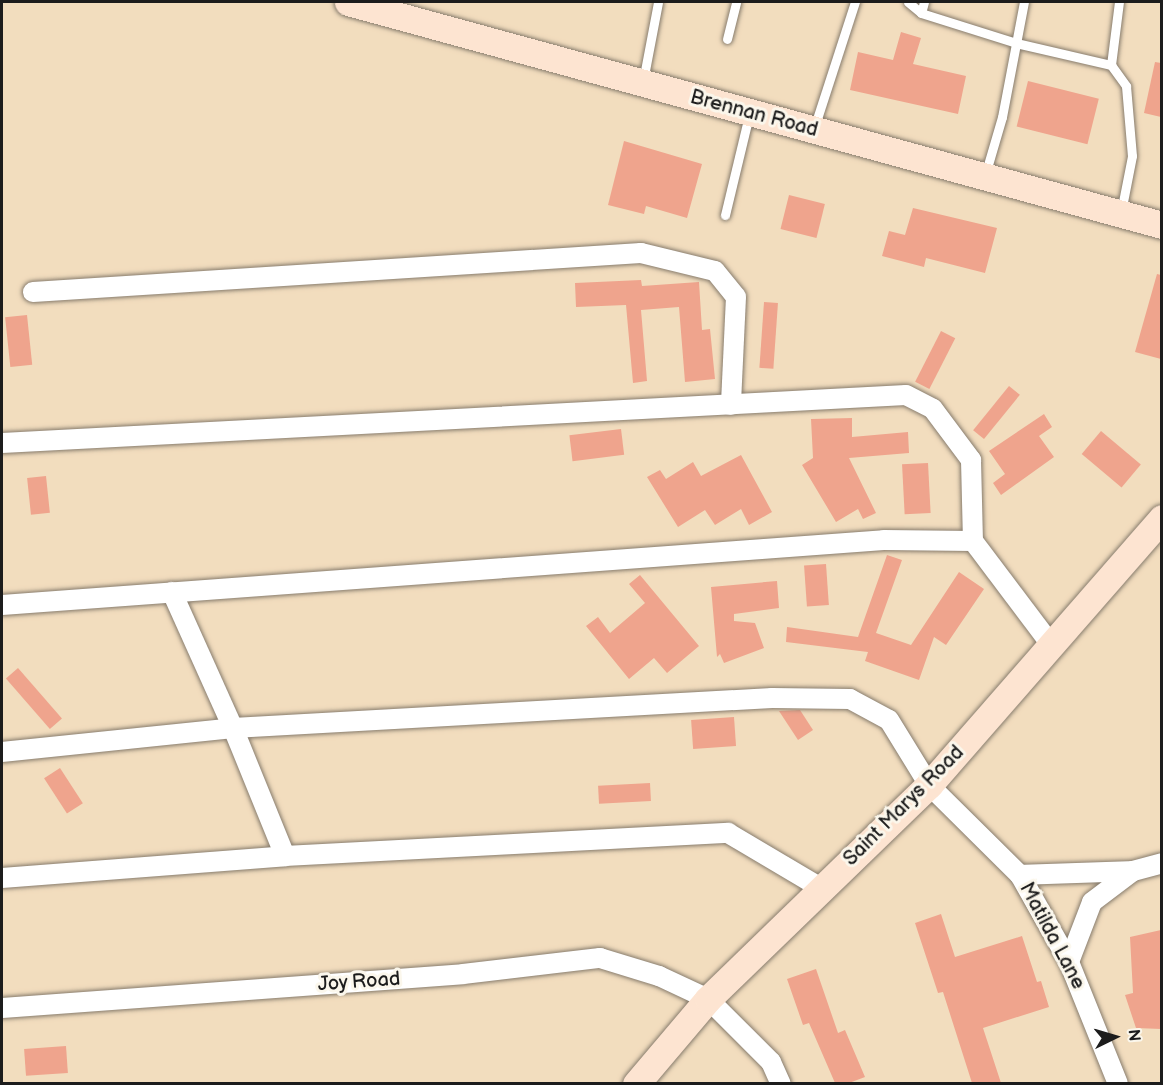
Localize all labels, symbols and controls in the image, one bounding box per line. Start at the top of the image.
street label: Brennan Road [687,85,821,143]
street label: Saint Marys Road [839,741,969,871]
street label: Matilda Lane [1014,879,1090,993]
street label: Joy Road [316,967,402,997]
north arrow [1085,1007,1145,1067]
text: N [1123,1029,1143,1042]

